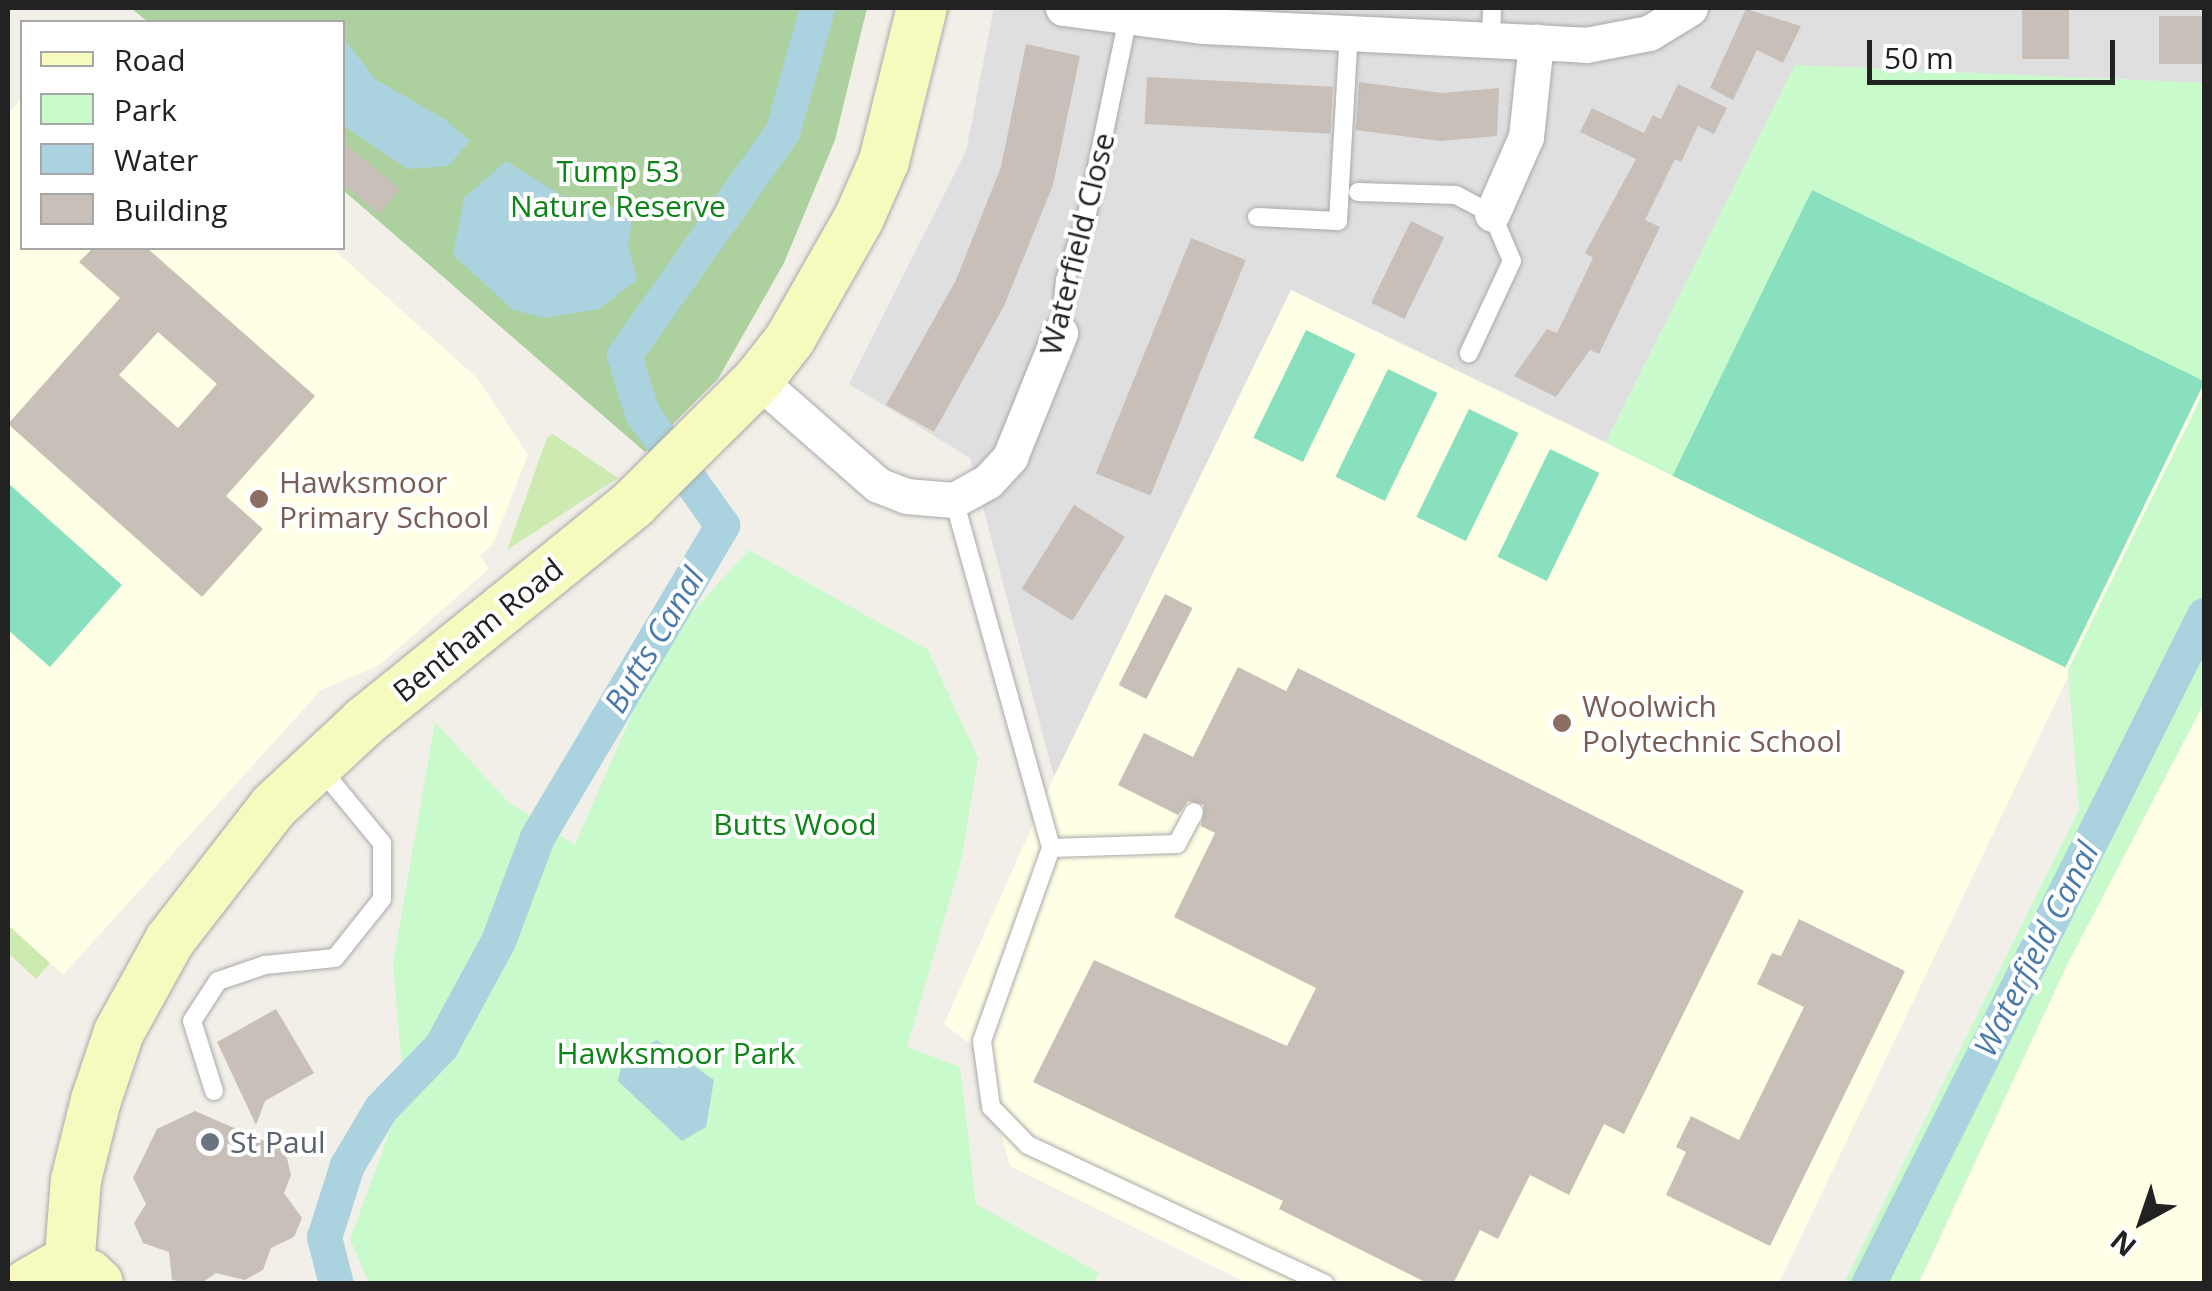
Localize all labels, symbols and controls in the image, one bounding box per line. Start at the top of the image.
legend [20,20,345,250]
scale bar [1872,20,2120,82]
text: 50 m [1884,37,1954,78]
text: Road [114,39,186,80]
text: Park [114,89,177,130]
street label: Waterfield Close [1032,129,1122,359]
text: Water [114,139,198,180]
park label: Tump 53 Nature Reserve [510,153,726,224]
text: Building [114,189,228,230]
place label: Hawksmoor Primary School [279,464,489,534]
marker: Hawksmoor Primary School [248,488,270,510]
street label: Bentham Road [386,551,570,709]
water label: Butts Canal [596,561,712,719]
place label: Woolwich Polytechnic School [1582,688,1842,758]
marker: Woolwich Polytechnic School [1551,712,1573,734]
park label: Butts Wood [713,806,877,842]
water label: Waterfield Canal [1966,836,2106,1062]
park label: Hawksmoor Park [557,1035,795,1071]
place label: St Paul [230,1124,326,1160]
marker: St Paul [199,1131,221,1153]
north arrow [2092,1171,2192,1271]
text: N [2102,1222,2144,1266]

